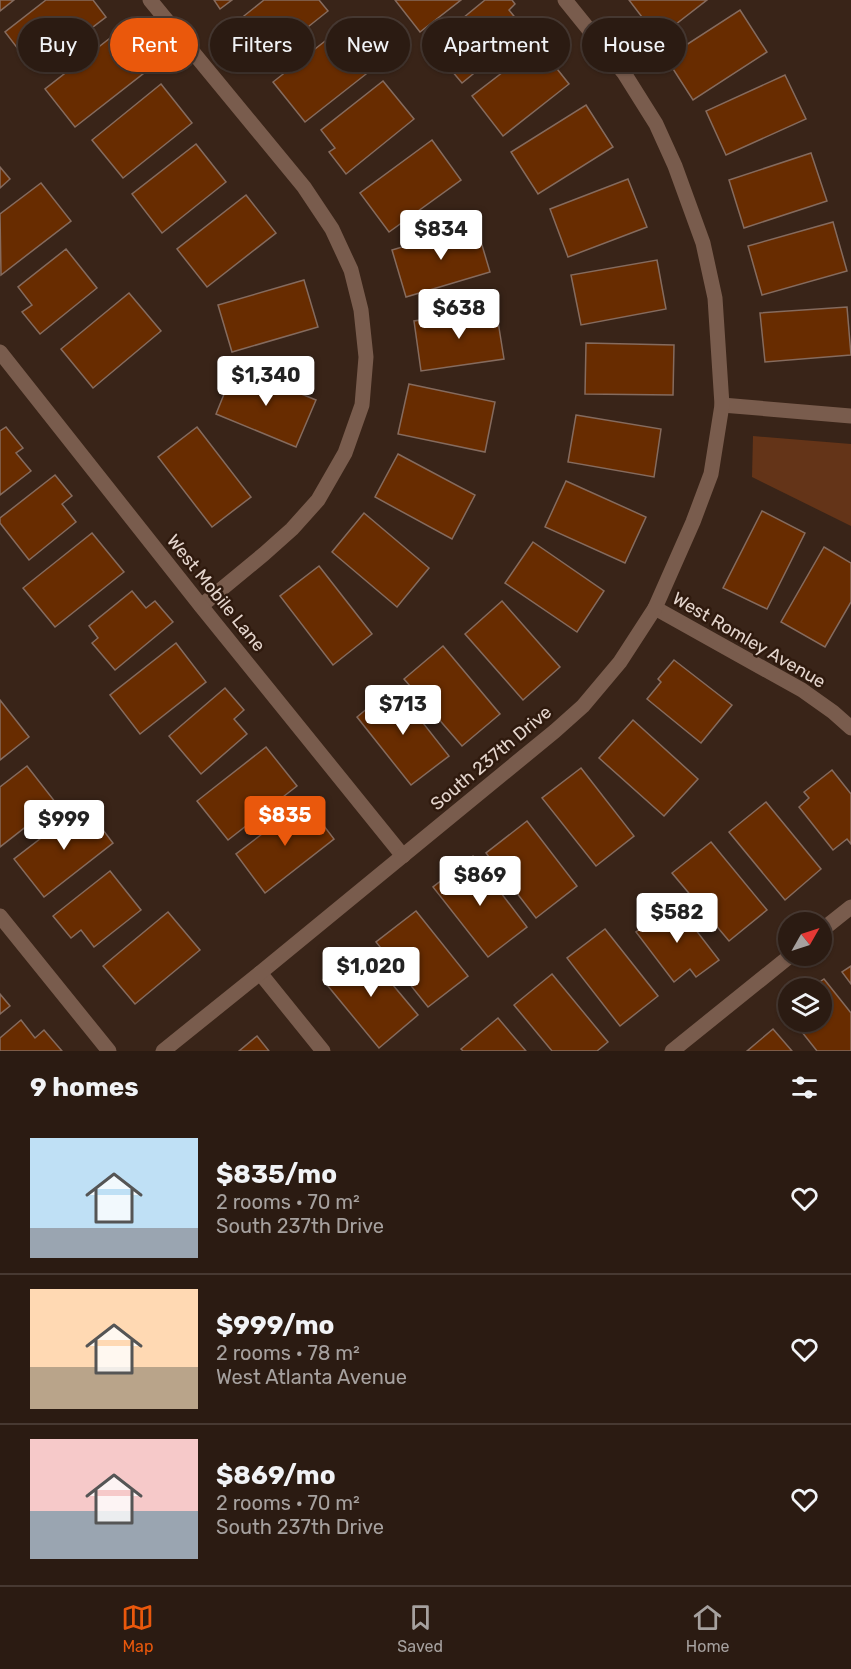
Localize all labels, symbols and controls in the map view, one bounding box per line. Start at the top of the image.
chip: Buy [18,18,98,72]
chip: Rent [110,18,198,72]
chip: Filters [210,18,314,72]
chip: New [326,18,410,72]
chip: Apartment [422,18,570,72]
chip: House [582,18,686,72]
pin: $834 [405,210,477,261]
text: $834 [414,217,468,241]
pin: $638 [423,289,495,340]
text: $638 [432,296,486,320]
pin: $1,340 [217,356,315,407]
text: $1,340 [231,363,301,387]
street label: West Mobile Lane [162,530,270,656]
street label: West Romley Avenue [668,587,830,693]
pin: $713 [367,685,439,736]
text: $713 [379,692,427,716]
street label: South 237th Drive [426,701,556,815]
pin: $835 [249,796,321,847]
pin: $999 [28,800,100,851]
text: $835 [259,803,312,827]
text: $999 [38,807,90,831]
pin: $869 [444,856,516,907]
text: $869 [454,863,506,887]
pin: $582 [641,893,713,944]
text: $582 [651,900,703,924]
north arrow [778,912,832,966]
map controls [778,912,832,1032]
pin: $1,020 [322,947,420,998]
text: $1,020 [337,954,405,978]
button: layers [778,978,832,1032]
icon: filters [788,1071,821,1104]
text: 9 homes [30,1072,139,1103]
text: $835/mo [216,1159,337,1190]
icon: home [78,1162,150,1234]
icon: heart [788,1182,821,1215]
text: 2 rooms · 70 m² [216,1190,360,1214]
text: South 237th Drive [216,1214,384,1238]
text: $999/mo [216,1310,334,1341]
icon: home [78,1313,150,1385]
icon: heart [788,1333,821,1366]
text: 2 rooms · 78 m² [216,1341,360,1365]
text: West Atlanta Avenue [216,1365,407,1389]
text: $869/mo [216,1460,336,1491]
icon: home [78,1463,150,1535]
icon: heart [788,1483,821,1516]
text: 2 rooms · 70 m² [216,1491,360,1515]
text: South 237th Drive [216,1515,384,1539]
tab: Map [121,1601,154,1656]
tab: Saved [397,1601,443,1656]
tab: Home [686,1601,730,1656]

